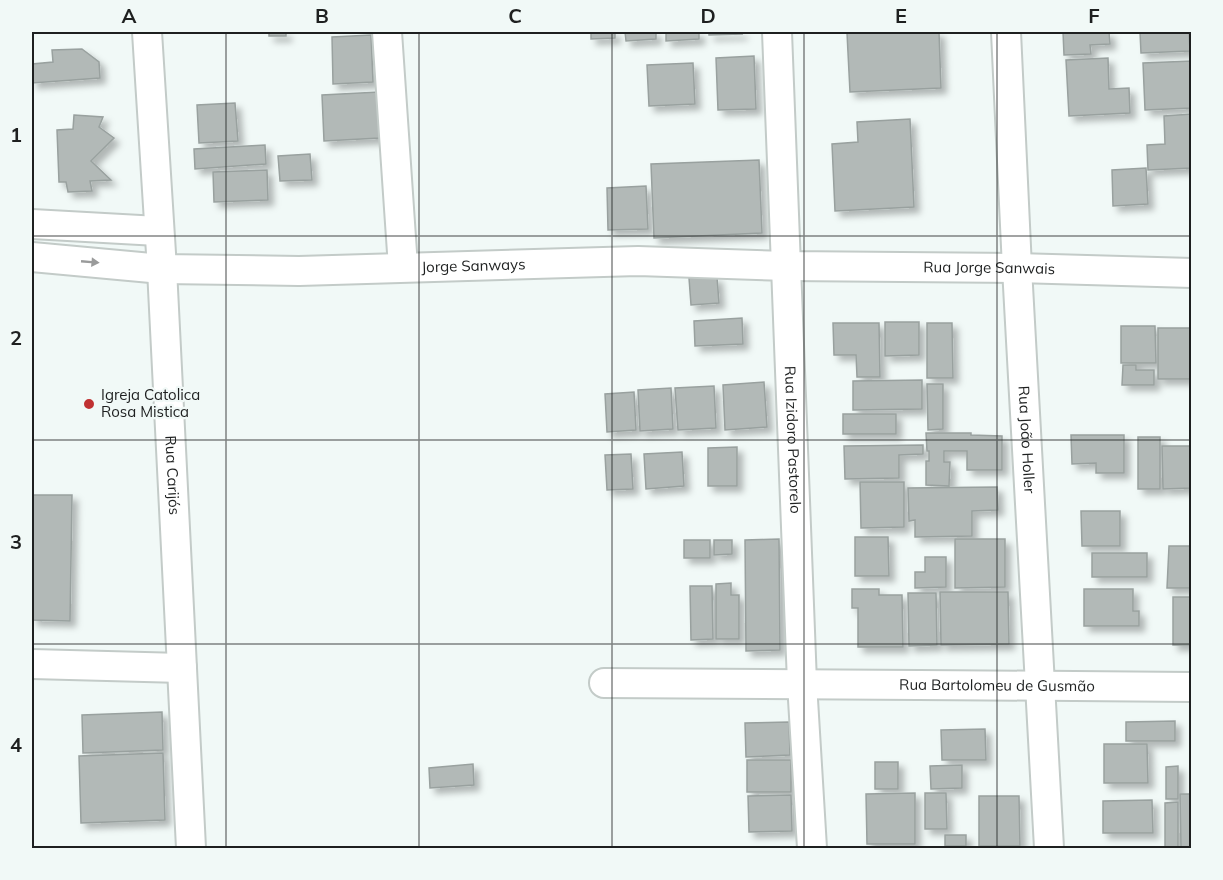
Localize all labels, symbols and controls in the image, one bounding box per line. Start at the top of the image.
text: A [122,3,137,28]
text: B [315,3,329,28]
text: C [508,3,522,28]
text: D [700,3,716,28]
text: E [895,3,907,28]
text: F [1088,3,1100,28]
text: 1 [10,122,22,147]
street label: Jorge Sanways [421,254,526,276]
street label: Rua Jorge Sanwais [923,257,1055,278]
one-way arrow [80,258,99,267]
text: 2 [10,325,22,350]
street label: Rua Izidoro Pastorelo [781,365,805,514]
place label: Igreja Catolica Rosa Mistica [101,385,200,421]
street label: Rua João Holler [1015,385,1039,494]
marker: Igreja Catolica Rosa Mistica [82,397,96,411]
street label: Rua Carijós [161,435,184,515]
text: 3 [10,529,22,554]
street label: Rua Bartolomeu de Gusmão [899,675,1095,695]
text: 4 [10,732,22,757]

